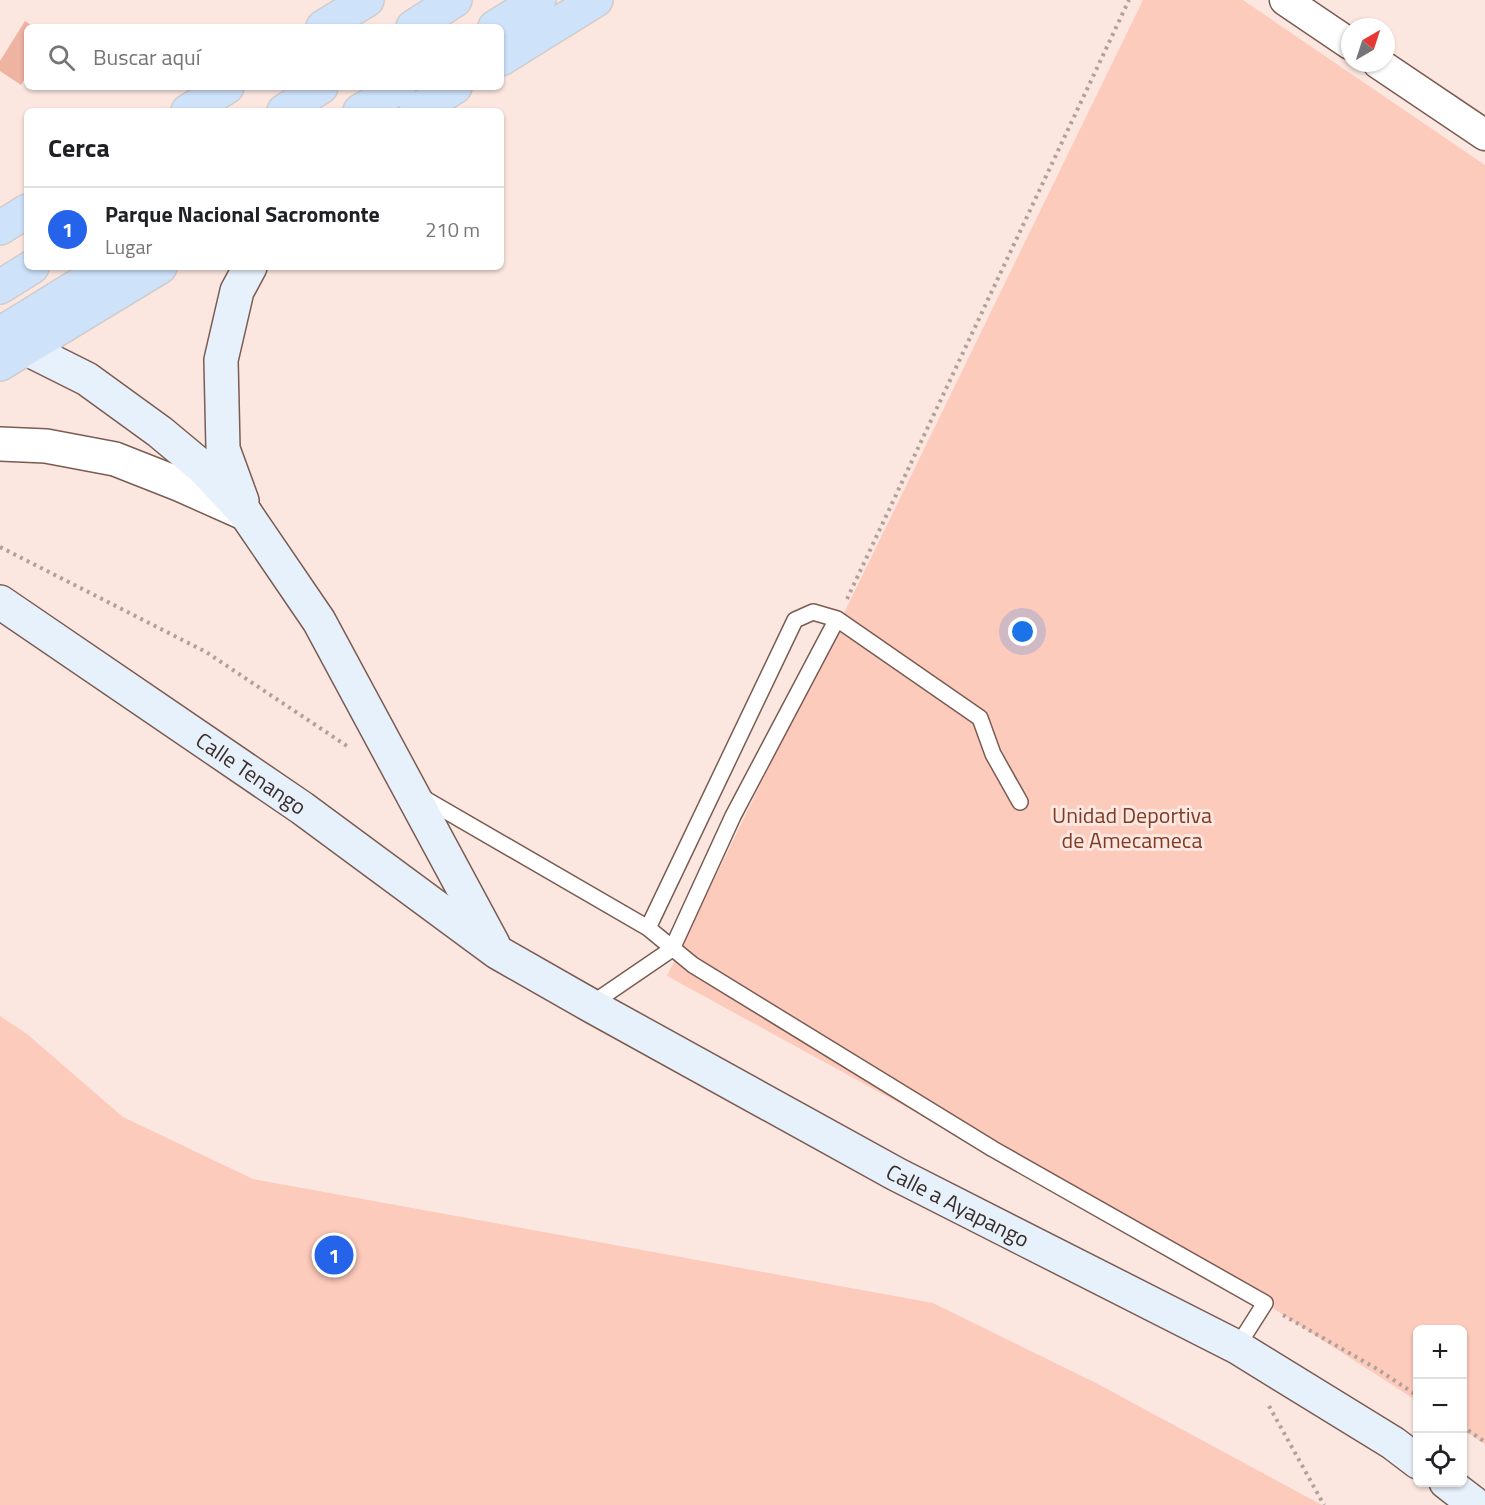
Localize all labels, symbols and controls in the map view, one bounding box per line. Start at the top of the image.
north arrow [1341,18,1395,72]
search box [24,24,504,90]
text: Buscar aquí [93,40,201,74]
icon: search [45,41,78,74]
text: Cerca [48,128,110,167]
text: Parque Nacional Sacromonte [105,197,380,231]
text: 1 [62,214,73,245]
text: 210 m [425,214,480,245]
text: Lugar [105,231,152,262]
your location [1008,617,1037,646]
street label: Calle Tenango [189,723,313,823]
park label: Unidad Deportiva de Amecameca [1052,798,1212,857]
street label: Calle a Ayapango [880,1155,1035,1256]
pin: 1 [314,1232,354,1278]
map controls [1413,1325,1467,1487]
button: + [1413,1325,1467,1379]
button: − [1413,1379,1467,1433]
button: locate [1413,1433,1467,1487]

